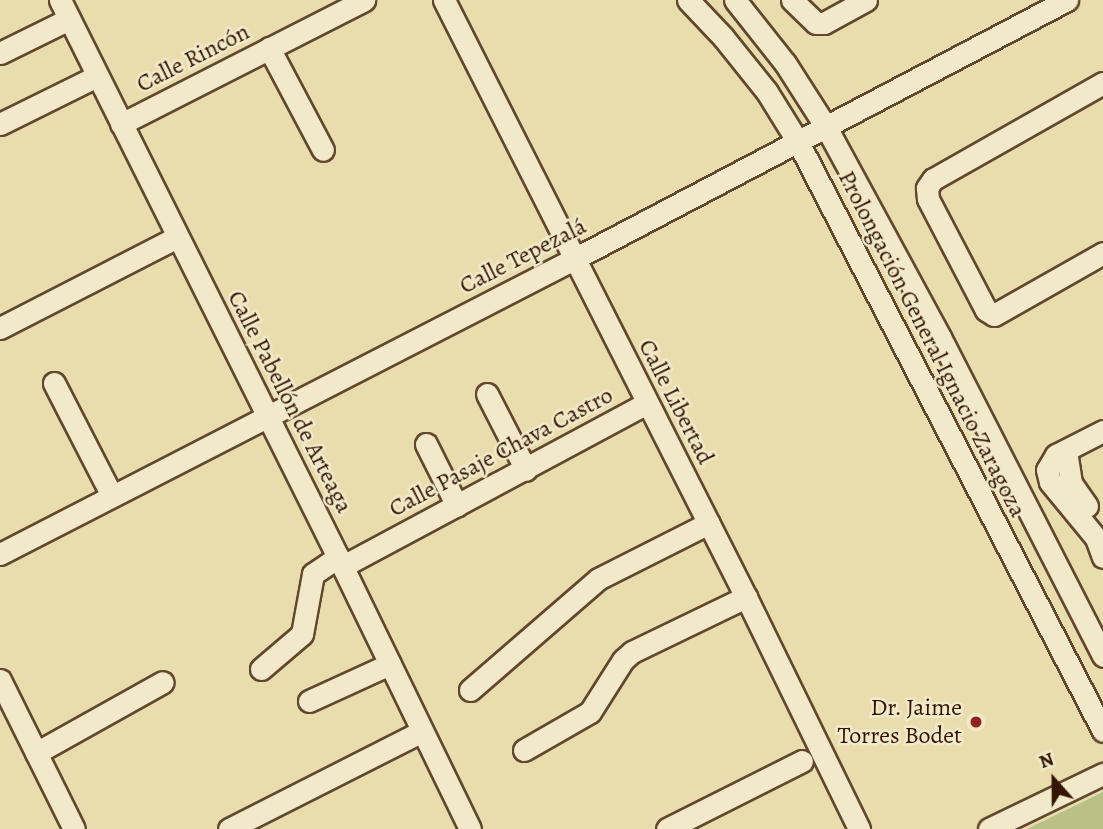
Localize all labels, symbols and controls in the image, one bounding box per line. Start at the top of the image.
street label: Calle Rincón [132,17,254,99]
street label: Prolongación General Ignacio Zaragoza [832,166,1032,522]
street label: Calle Tepezalá [455,212,591,300]
street label: Calle Pabellón de Arteaga [221,286,359,518]
street label: Calle Libertad [632,335,720,469]
street label: Calle Pasaje Chava Castro [384,381,618,523]
place label: Dr. Jaime Torres Bodet [837,694,962,750]
marker: Dr. Jaime Torres Bodet [968,714,984,730]
north arrow [1019,745,1089,815]
text: N [1035,746,1058,775]

